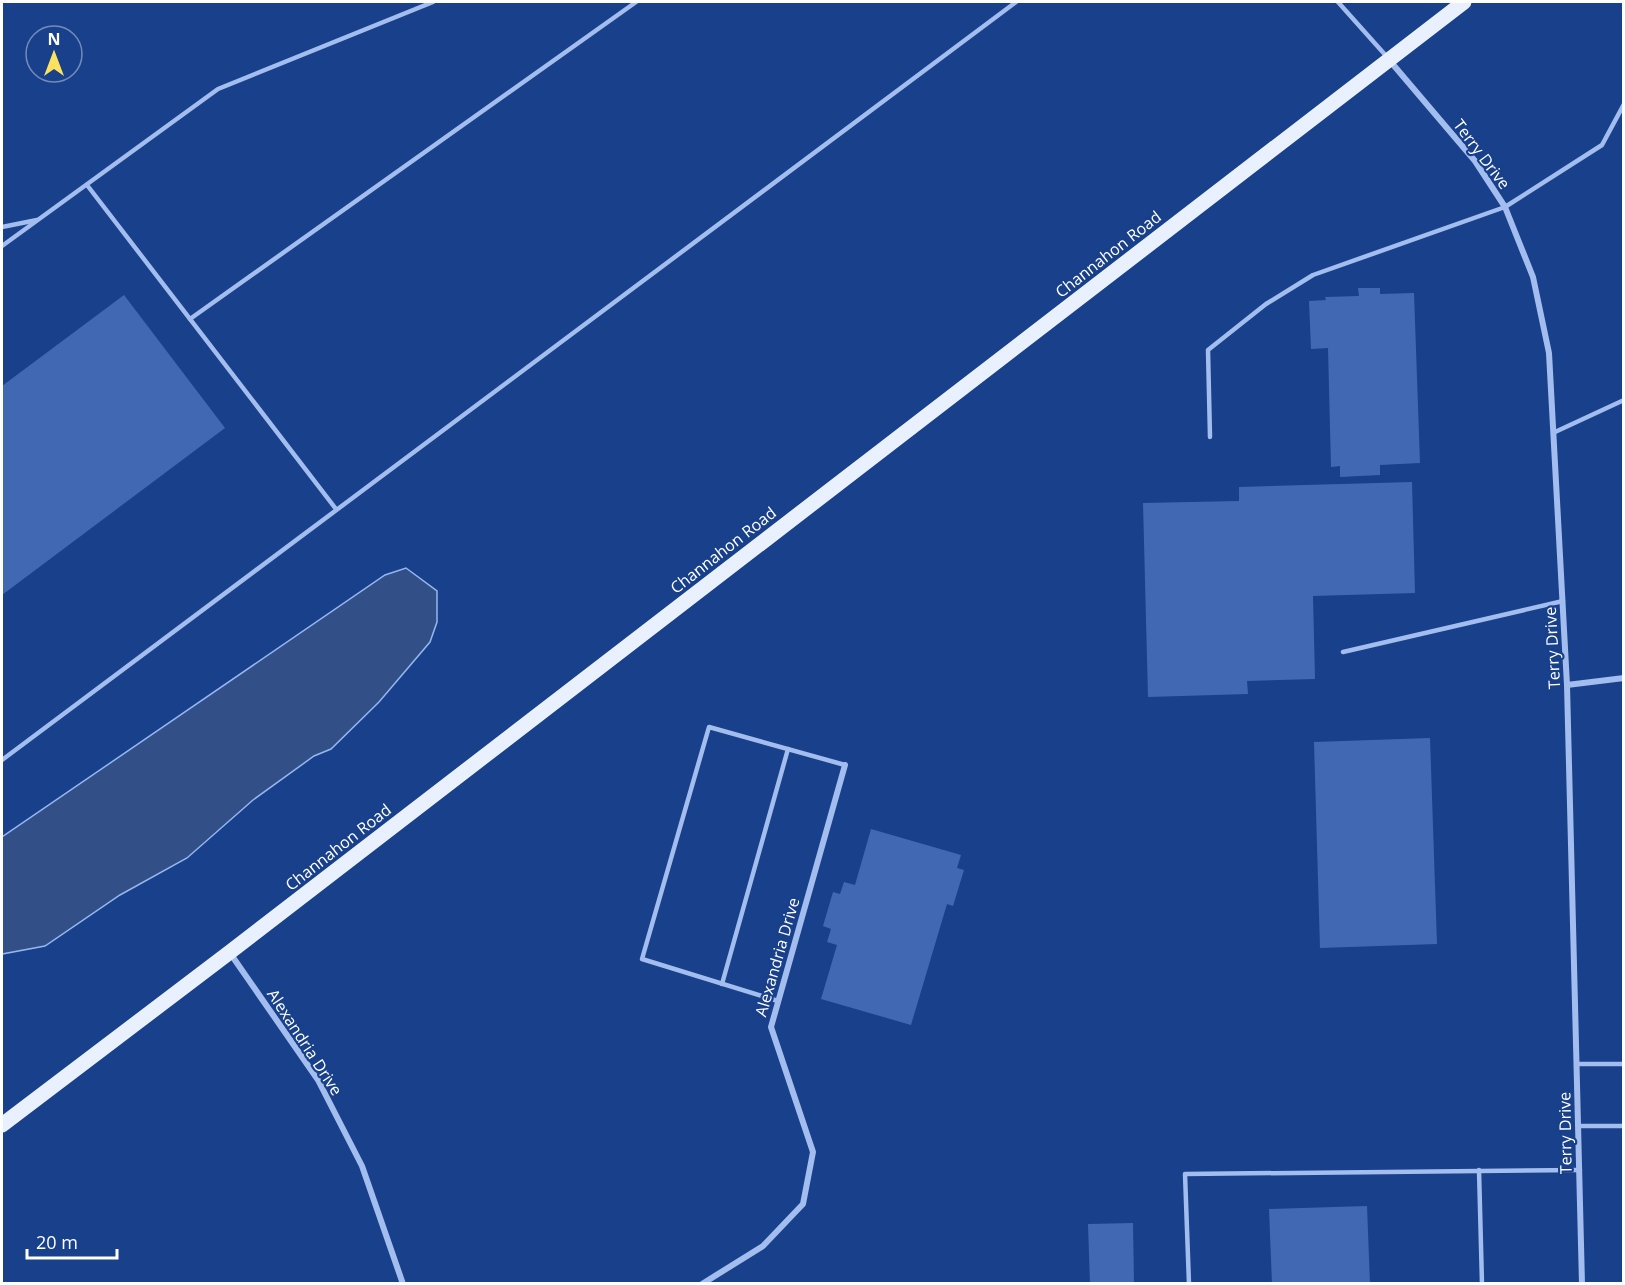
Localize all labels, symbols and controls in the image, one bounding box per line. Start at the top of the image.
north arrow [24,24,84,84]
text: N [47,28,61,50]
street label: Terry Drive [1448,115,1516,193]
street label: Channahon Road [1050,206,1166,302]
street label: Channahon Road [665,502,781,598]
street label: Terry Drive [1539,606,1565,690]
street label: Channahon Road [280,799,396,895]
street label: Alexandria Drive [750,895,805,1019]
street label: Alexandria Drive [262,985,348,1099]
street label: Terry Drive [1553,1092,1577,1174]
scale bar [27,1222,117,1260]
text: 20 m [36,1230,78,1254]

